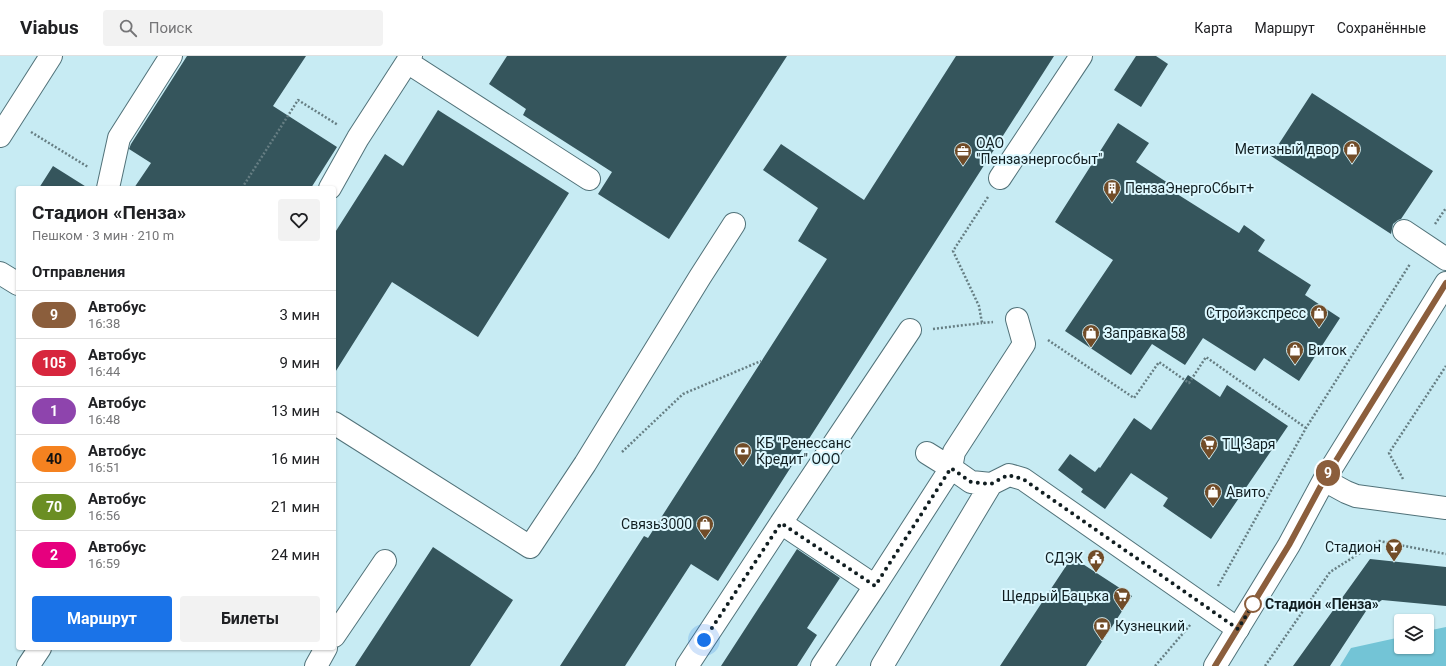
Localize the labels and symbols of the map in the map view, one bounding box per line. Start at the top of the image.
place label: ОАО "Пензаэнергосбыт" [976,135,1103,167]
shop icon: Метизный двор [1342,139,1362,164]
office icon: ОАО "Пензаэнергосбыт" [953,141,973,166]
place label: Метизный двор [1235,141,1339,157]
building icon: ПензаЭнергоСбыт+ [1102,178,1122,203]
place label: ПензаЭнергоСбыт+ [1125,180,1254,196]
shop icon: Стройэкспресс [1309,303,1329,328]
place label: Стройэкспресс [1206,305,1306,321]
shop icon: Заправка 58 [1081,323,1101,348]
place label: Заправка 58 [1104,325,1186,341]
shop icon: Виток [1285,340,1305,365]
place label: Виток [1308,342,1347,358]
supermarket icon: ТЦ Заря [1199,434,1219,459]
place label: КБ "Ренессанс Кредит" ООО [756,435,851,467]
place label: ТЦ Заря [1222,436,1276,452]
bank icon: КБ "Ренессанс Кредит" ООО [733,441,753,466]
line badge: 9 [1315,460,1341,486]
shop icon: Авито [1203,482,1223,507]
place label: Авито [1226,484,1266,500]
shop icon: Связь3000 [695,514,715,539]
place label: Связь3000 [621,516,692,532]
bar icon: Стадион [1384,537,1404,562]
place label: Стадион [1325,539,1381,555]
public building icon: СДЭК [1086,548,1106,573]
place label: СДЭК [1045,550,1083,566]
supermarket icon: Щедрый Бацька [1112,586,1132,611]
place label: Щедрый Бацька [1002,588,1109,604]
marker: Стадион «Пенза» [1244,595,1262,613]
place label: Стадион «Пенза» [1265,596,1379,612]
bank icon: Кузнецкий [1092,616,1112,641]
place label: Кузнецкий [1115,618,1185,634]
your location [694,630,714,650]

